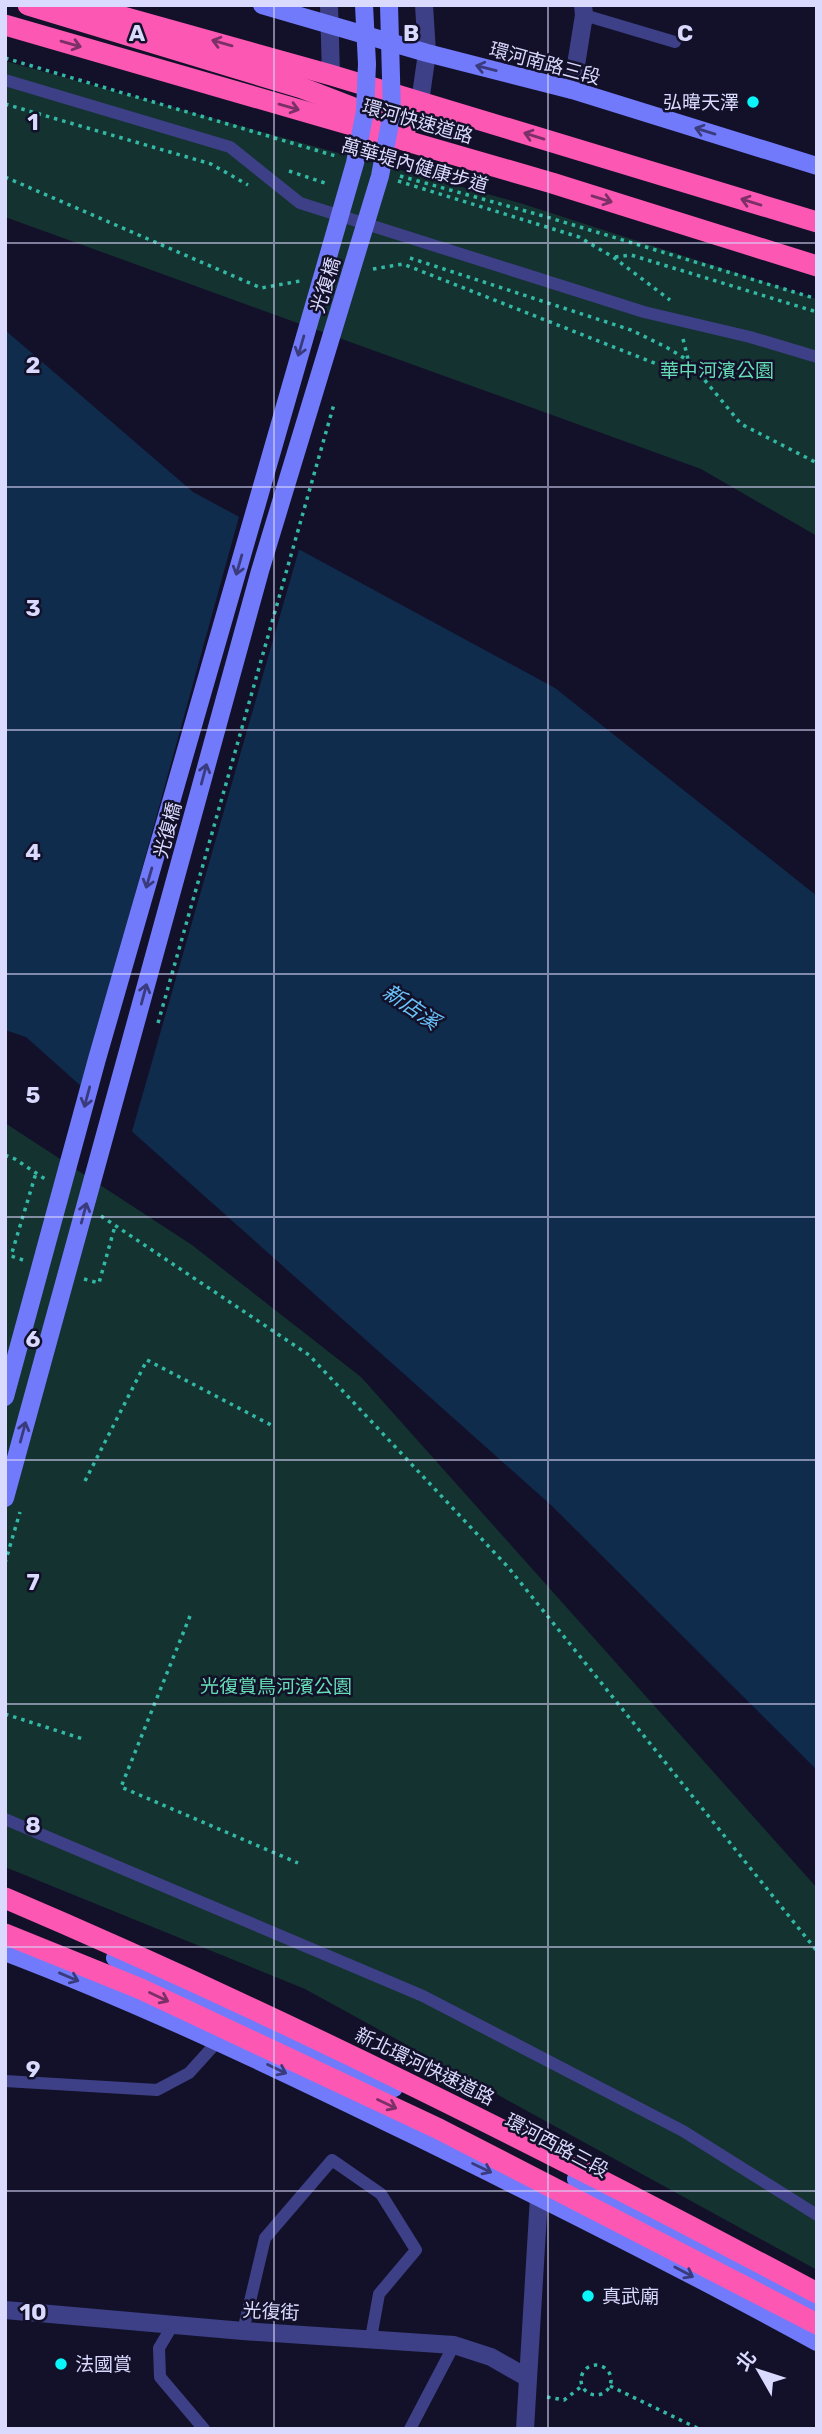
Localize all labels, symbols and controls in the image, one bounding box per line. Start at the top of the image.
text: A [129,19,146,47]
text: B [403,19,419,47]
text: C [677,19,693,47]
one-way arrow [211,36,233,49]
one-way arrow [60,38,82,51]
street label: 環河南路三段 [487,38,603,89]
one-way arrow [475,61,498,74]
place label: 弘暐天澤 [663,91,739,114]
marker: 弘暐天澤 [745,94,761,110]
street label: 環河快速道路 [360,95,476,148]
one-way arrow [278,101,300,114]
text: 1 [27,108,39,136]
one-way arrow [694,124,716,137]
one-way arrow [523,129,545,142]
street label: 萬華堤內健康步道 [339,133,491,197]
one-way arrow [590,193,612,206]
one-way arrow [741,195,763,208]
street label: 光復橋 [306,255,345,316]
one-way arrow [294,335,307,357]
text: 2 [26,351,40,379]
park label: 華中河濱公園 [660,359,774,382]
one-way arrow [231,554,244,576]
text: 3 [25,594,41,622]
one-way arrow [199,764,212,786]
street label: 光復橋 [149,800,186,861]
text: 4 [25,838,41,866]
one-way arrow [142,866,155,888]
water label: 新店溪 [378,979,447,1036]
one-way arrow [138,983,151,1006]
text: 5 [26,1081,41,1109]
one-way arrow [80,1085,93,1107]
one-way arrow [78,1202,91,1224]
text: 6 [26,1325,41,1353]
one-way arrow [18,1422,31,1444]
text: 7 [26,1568,40,1596]
park label: 光復賞鳥河濱公園 [200,1675,352,1698]
text: 8 [25,1811,41,1839]
one-way arrow [57,1972,79,1985]
one-way arrow [148,1991,169,2004]
street label: 新北環河快速道路 [351,2023,498,2110]
text: 9 [26,2055,40,2083]
one-way arrow [266,2063,287,2077]
one-way arrow [376,2098,397,2112]
street label: 環河西路三段 [501,2109,612,2182]
one-way arrow [471,2162,492,2176]
one-way arrow [673,2266,694,2280]
place label: 真武廟 [602,2285,659,2308]
marker: 真武廟 [580,2288,596,2304]
text: 10 [19,2298,47,2326]
street label: 光復街 [242,2299,300,2324]
north arrow [724,2336,794,2406]
text: 北 [731,2346,761,2375]
place label: 法國賞 [75,2353,132,2376]
marker: 法國賞 [53,2356,69,2372]

